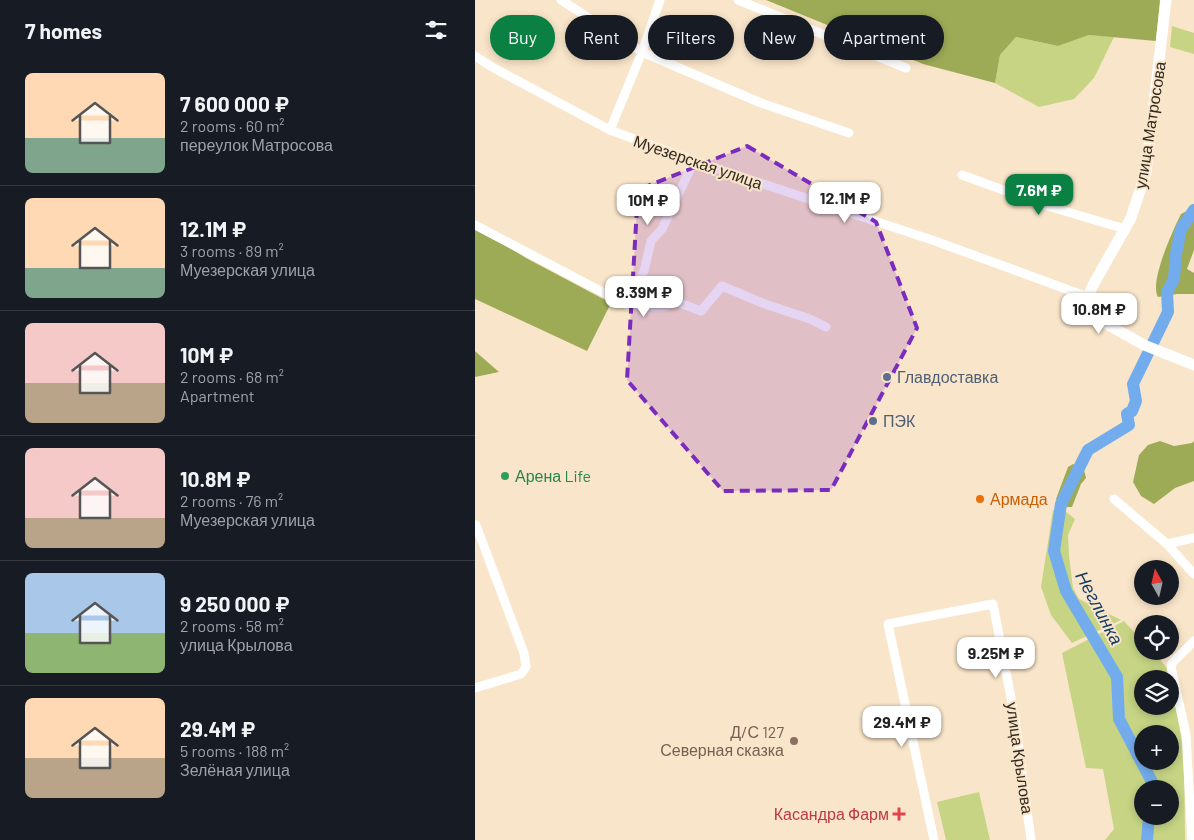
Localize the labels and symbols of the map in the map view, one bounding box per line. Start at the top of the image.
street label: улица Матросова [1130,60,1169,190]
street label: Муезерская улица [631,131,765,193]
pin: 7.6M ₽ [998,174,1080,216]
pin: 12.1M ₽ [799,182,891,224]
pin: 10M ₽ [613,184,683,226]
pin: 8.39M ₽ [598,276,690,318]
pin: 10.8M ₽ [1053,292,1145,335]
place label: Главдоставка [897,367,998,386]
marker: Главдоставка [881,371,893,383]
place label: ПЭК [883,411,916,430]
marker: ПЭК [867,415,879,427]
place label: Арена Life [515,466,591,485]
marker: Арена Life [499,470,511,482]
place label: Армада [990,489,1048,508]
marker: Армада [974,493,986,505]
north arrow [1134,560,1179,605]
water label: Неглинка [1071,567,1128,648]
pin: 9.25M ₽ [950,636,1042,679]
street label: улица Крылова [1003,701,1038,815]
pin: 29.4M ₽ [856,706,948,748]
place label: Д/С 127 Северная сказка [660,722,784,759]
marker: Д/С 127 Северная сказка [788,735,800,747]
place label: Касандра Фарм [774,804,889,823]
marker: Касандра Фарм [893,808,905,820]

